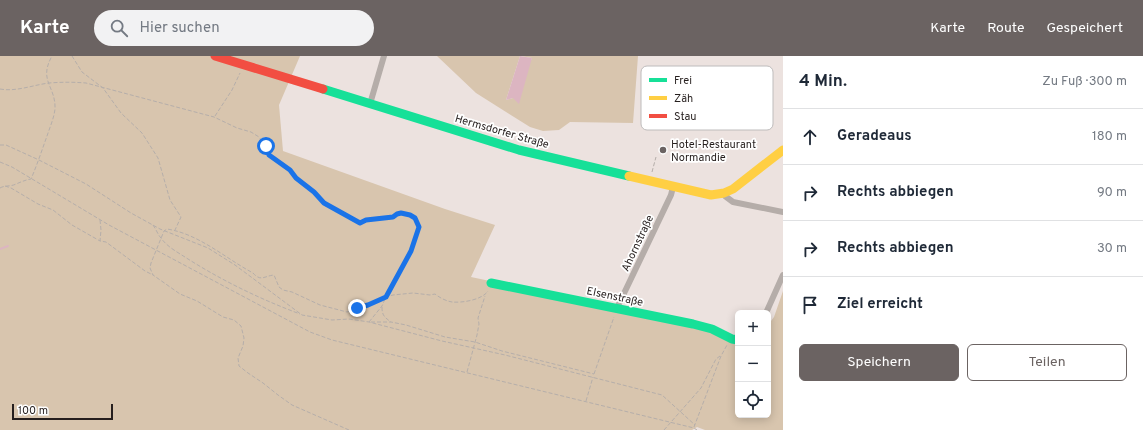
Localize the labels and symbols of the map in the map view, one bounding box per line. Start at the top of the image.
legend [641,66,773,130]
text: Frei [674,74,692,88]
text: Zäh [674,92,693,106]
text: Stau [674,110,697,124]
street label: Hermsdorfer Straße [453,112,550,152]
route start [257,137,275,155]
place label: Hotel-Restaurant Normandie [671,138,756,165]
marker: Hotel-Restaurant Normandie [658,145,668,155]
street label: Ahornstraße [619,213,657,274]
street label: Elsenstraße [585,284,644,310]
route end [348,299,366,317]
scale bar [12,402,113,421]

